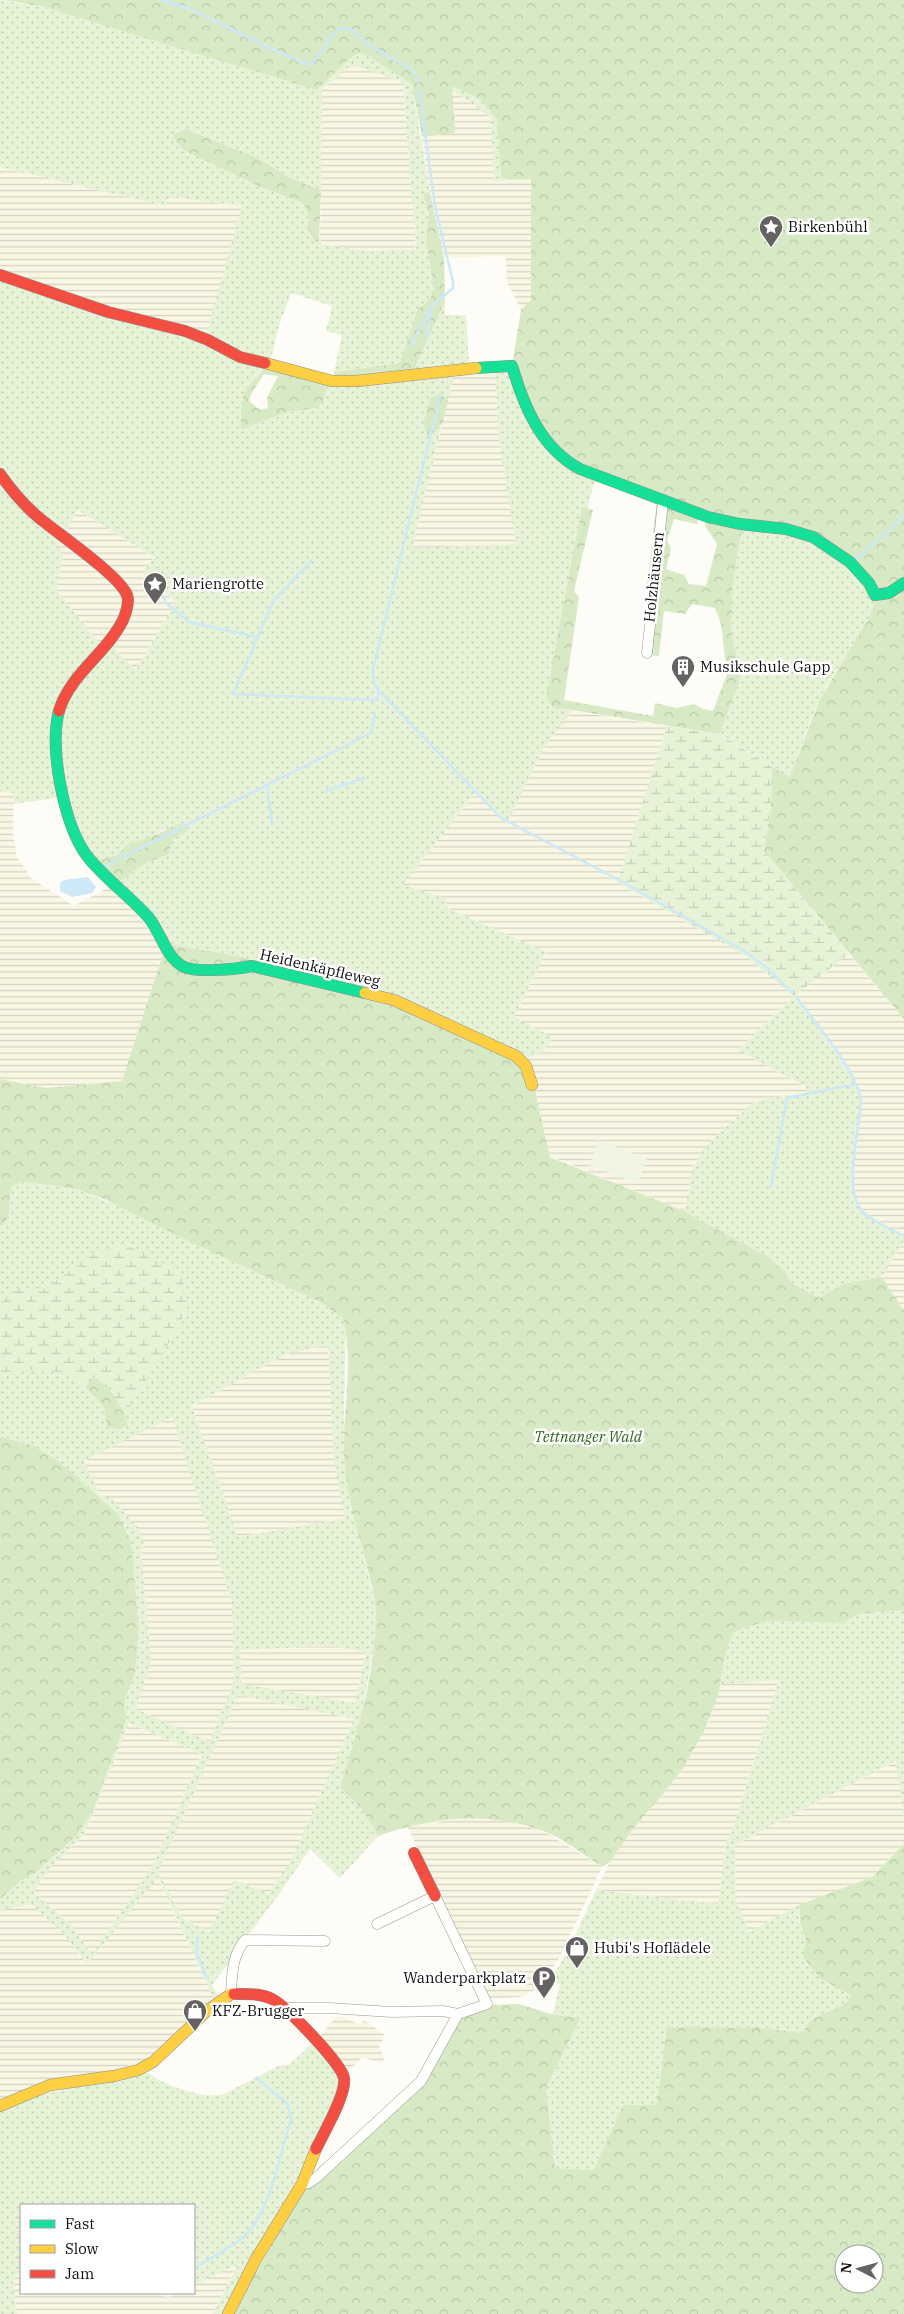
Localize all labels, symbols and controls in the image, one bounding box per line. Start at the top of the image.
place icon: Birkenbühl [758,214,784,248]
place label: Birkenbühl [788,217,868,236]
street label: Holzhäusern [639,530,668,623]
place icon: Mariengrotte [142,571,168,605]
place label: Mariengrotte [172,574,264,593]
building icon: Musikschule Gapp [670,654,696,688]
place label: Musikschule Gapp [700,657,830,676]
street label: Heidenkäpfleweg [258,944,382,991]
park label: Tettnanger Wald [534,1427,643,1446]
shop icon: Hubi's Hoflädele [564,1935,590,1969]
place label: Hubi's Hoflädele [594,1938,711,1957]
parking icon: Wanderparkplatz [531,1965,557,1999]
place label: Wanderparkplatz [403,1968,526,1987]
shop icon: KFZ-Brugger [182,1998,208,2032]
place label: KFZ-Brugger [212,2001,305,2020]
legend [20,2204,195,2294]
text: Fast [65,2214,95,2233]
text: Slow [65,2239,99,2258]
north arrow [834,2244,884,2294]
text: N [837,2261,856,2274]
text: Jam [65,2264,94,2283]

